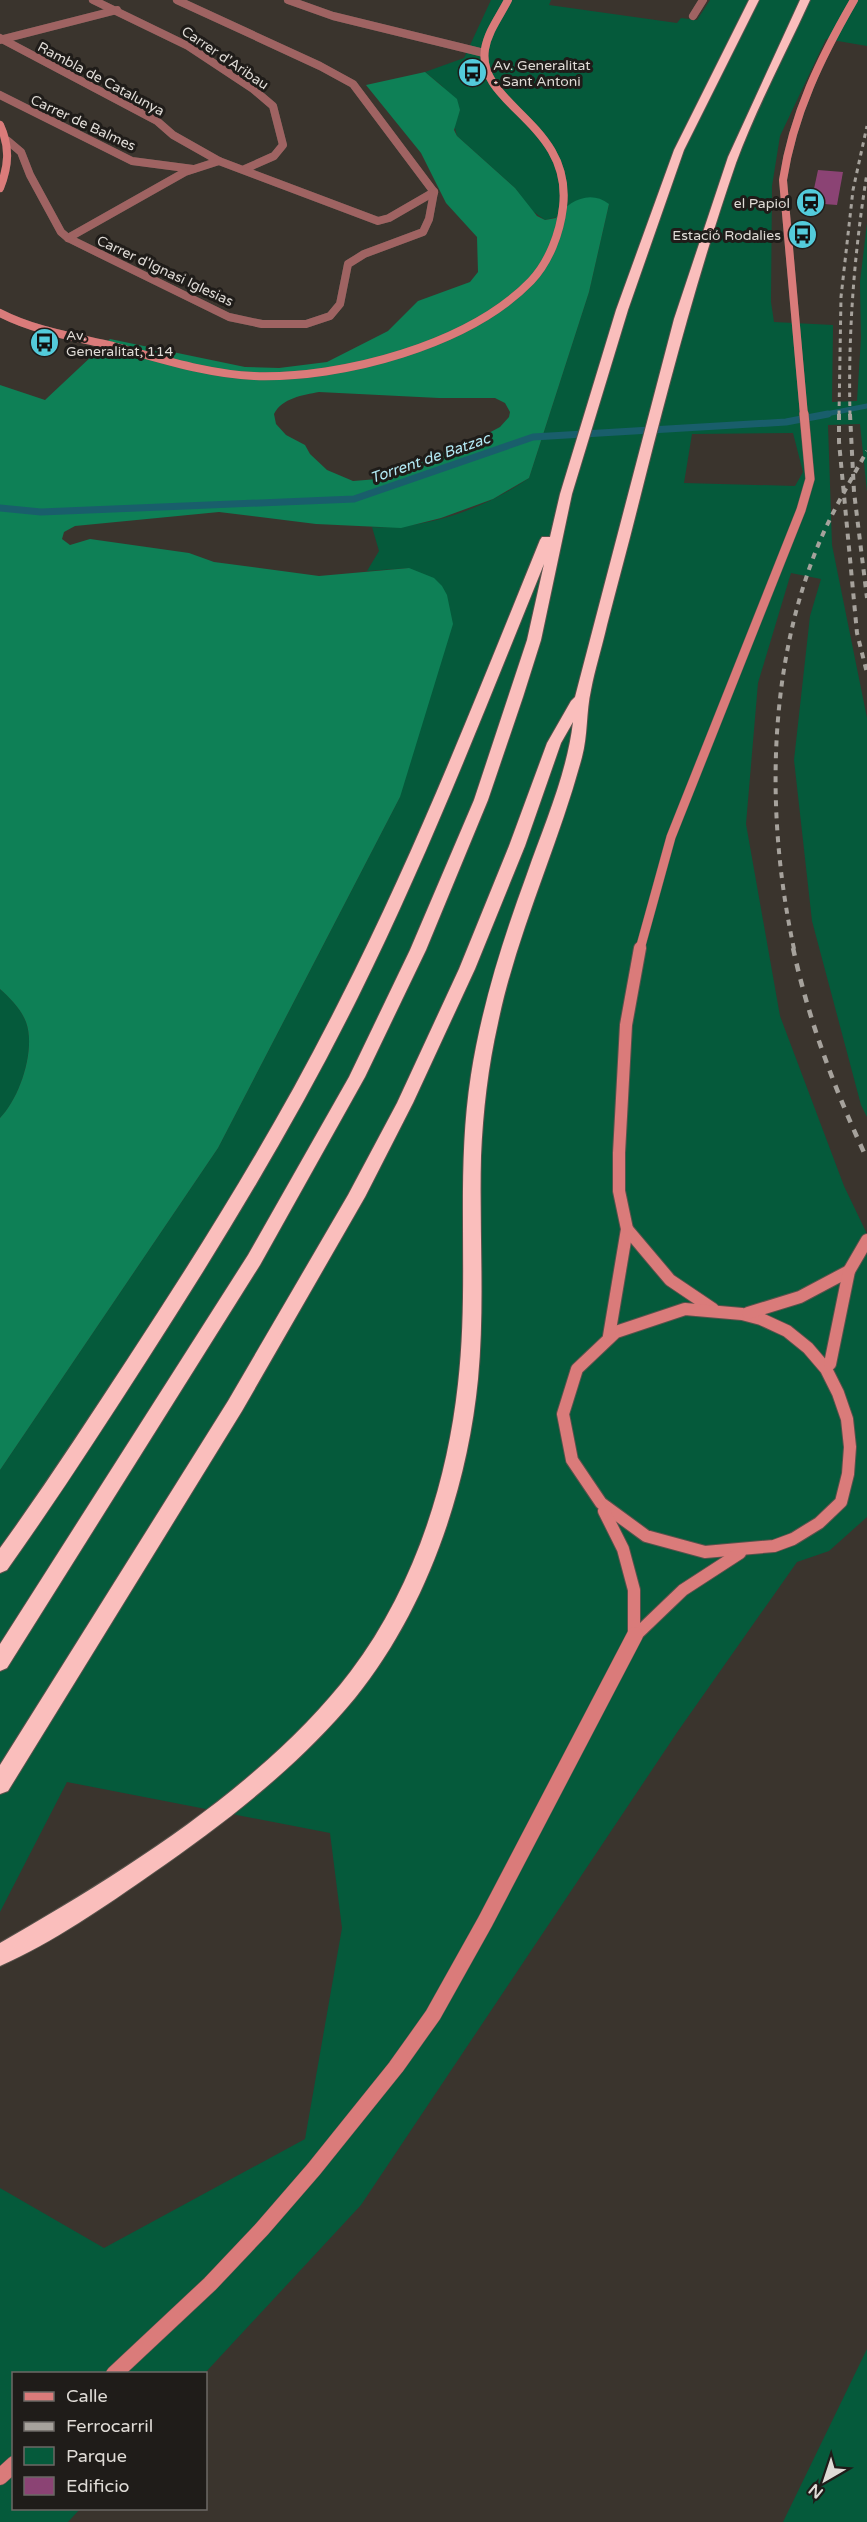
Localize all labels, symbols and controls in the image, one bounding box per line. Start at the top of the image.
street label: Carrer d'Aribau [178,23,272,93]
street label: Rambla de Catalunya [35,38,167,120]
bus stop icon: Av. Generalitat - Sant Antoni [456,57,488,89]
place label: Av. Generalitat - Sant Antoni [493,57,591,90]
street label: Carrer de Balmes [28,91,138,155]
station icon: el Papiol [795,187,827,219]
place label: el Papiol [734,195,790,212]
bus stop icon: Estació Rodalies [786,219,818,251]
place label: Estació Rodalies [672,227,781,244]
street label: Carrer d'Ignasi Iglesias [94,232,236,310]
bus stop icon: Av. Generalitat, 114 [29,327,61,359]
place label: Av. Generalitat, 114 [66,327,173,360]
water label: Torrent de Batzac [368,428,494,487]
legend [12,2372,207,2510]
text: Calle [66,2385,108,2407]
text: Ferrocarril [66,2415,153,2437]
text: Parque [66,2445,127,2467]
north arrow [795,2450,855,2510]
text: Edificio [66,2475,130,2497]
text: N [805,2479,827,2503]

